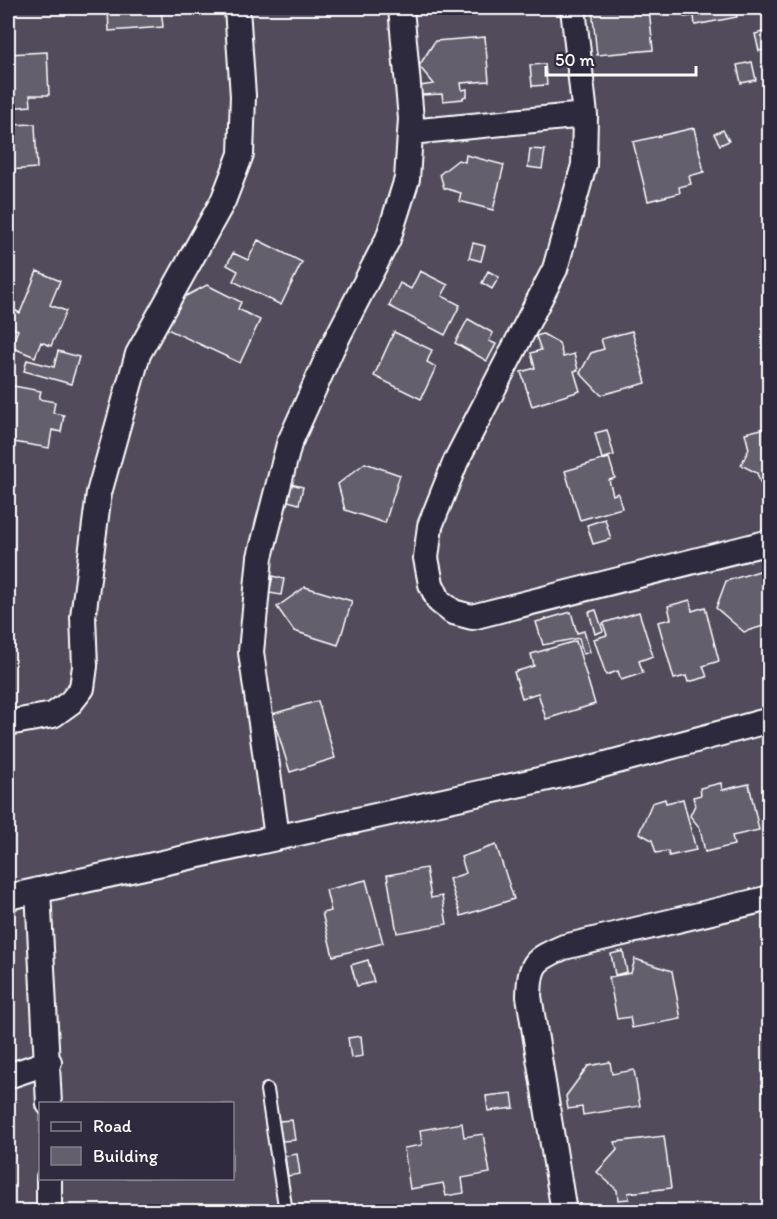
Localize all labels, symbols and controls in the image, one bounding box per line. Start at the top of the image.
scale bar [546,39,696,77]
text: 50 m [555,49,595,71]
legend [39,1102,234,1180]
text: Road [93,1115,132,1137]
text: Building [93,1145,159,1167]

